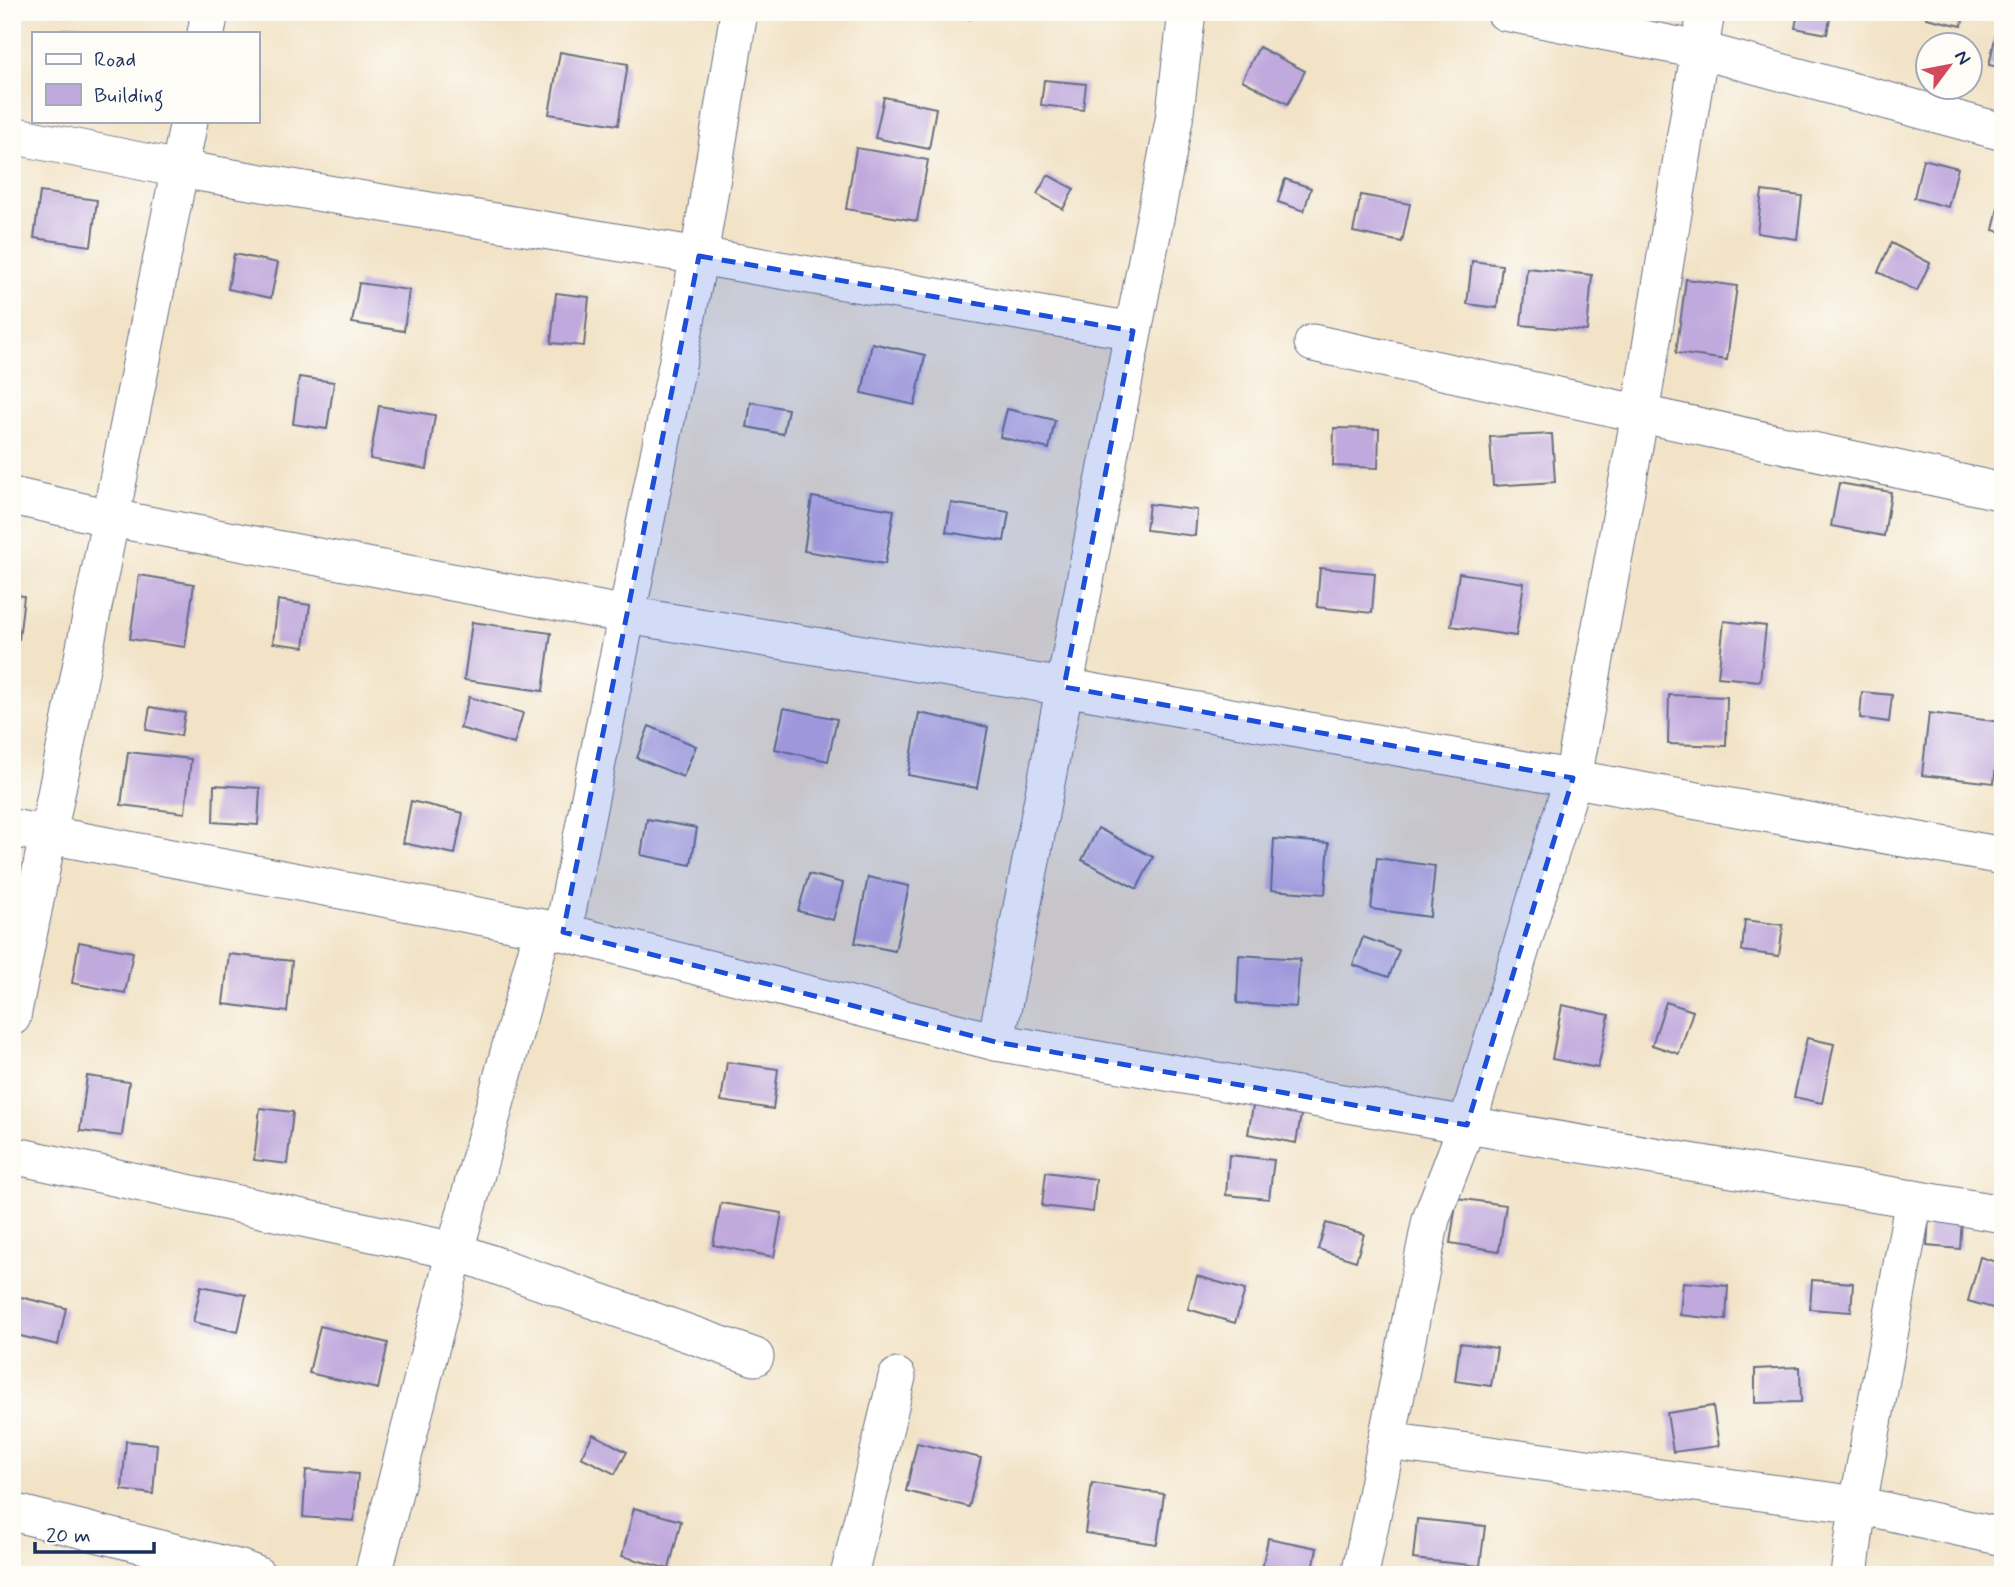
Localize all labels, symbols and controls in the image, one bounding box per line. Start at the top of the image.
legend [32,32,259,122]
north arrow [1913,32,1983,102]
text: Road [94,46,136,74]
text: N [1948,46,1976,70]
text: Building [94,82,164,112]
scale bar [35,1510,154,1554]
text: 20 m [46,1522,91,1550]

